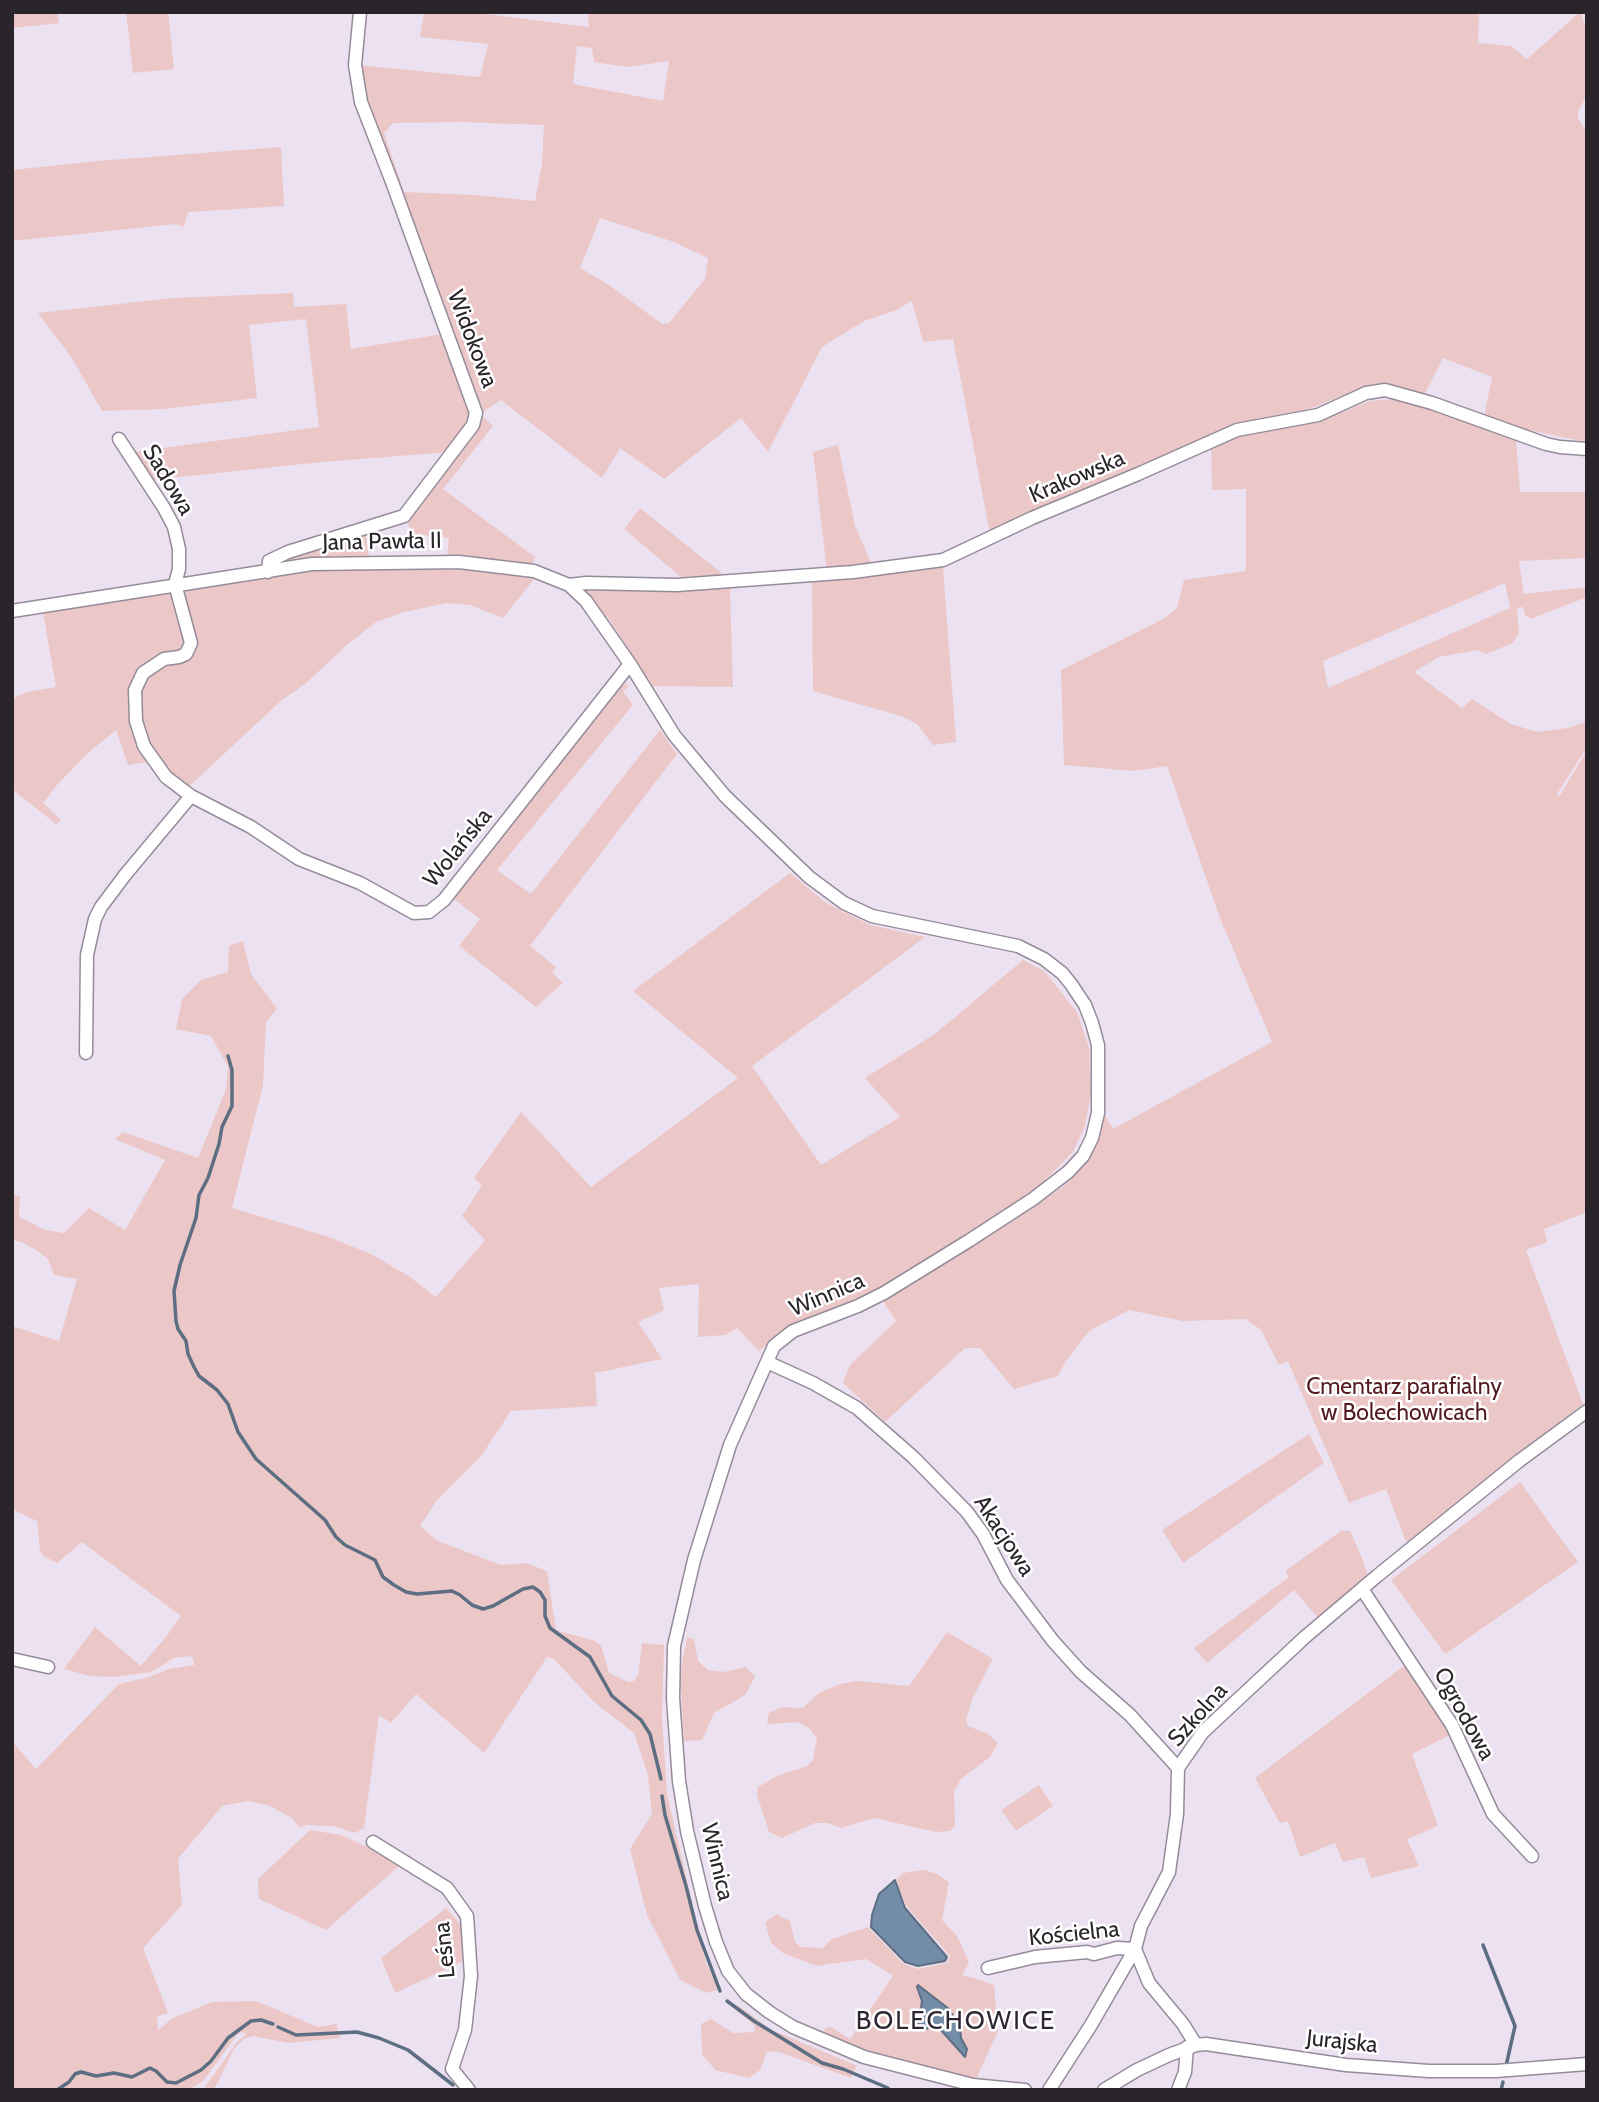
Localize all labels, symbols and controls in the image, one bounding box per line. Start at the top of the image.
street label: Widokowa [441,286,503,392]
street label: Sadowa [136,440,200,520]
street label: Krakowska [1025,445,1129,509]
street label: Jana Pawła II [322,527,442,557]
street label: Wolańska [418,803,498,893]
street label: Winnica [785,1267,869,1323]
park label: Cmentarz parafialny w Bolechowicach [1306,1373,1502,1427]
street label: Akacjowa [968,1490,1040,1582]
street label: Ogrodowa [1427,1663,1501,1765]
street label: Szkolna [1162,1678,1234,1752]
street label: Winnica [695,1821,739,1903]
street label: Kościelna [1027,1916,1121,1952]
street label: Leśna [428,1920,462,1980]
district label: BOLECHOWICE [857,2005,1055,2037]
street label: Jurajska [1305,2025,1379,2059]

